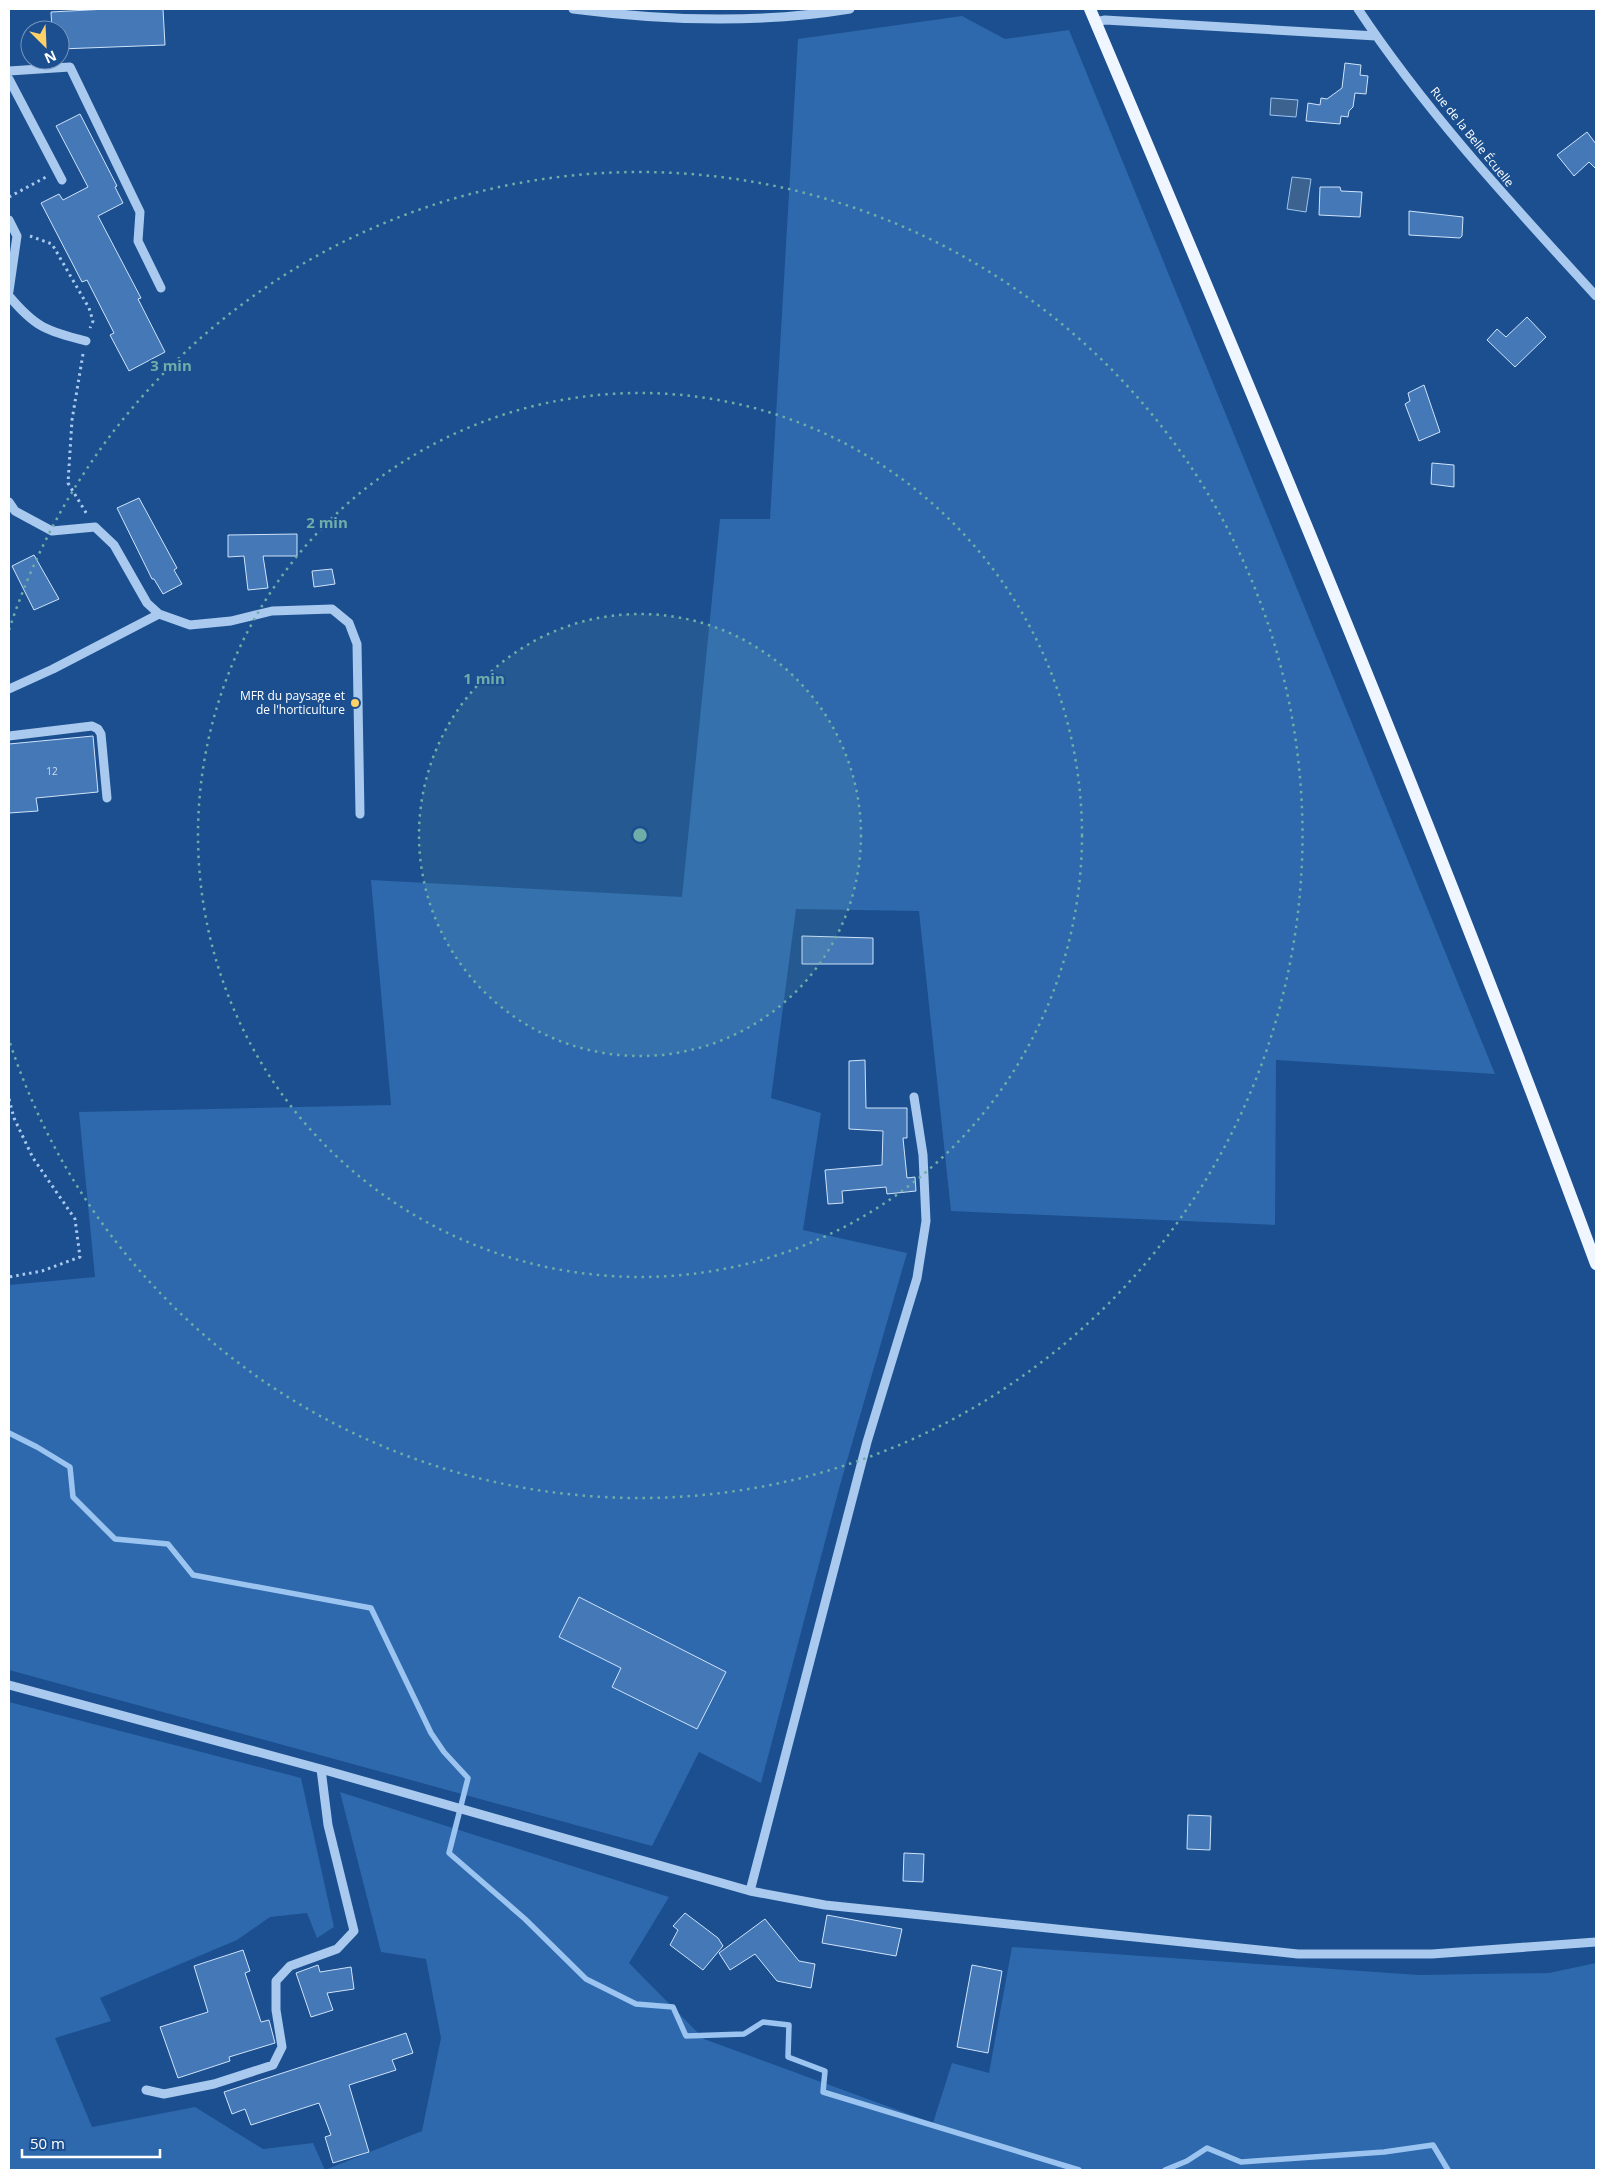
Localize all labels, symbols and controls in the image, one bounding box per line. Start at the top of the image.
north arrow [20,20,70,70]
text: N [41,46,60,68]
street label: Rue de la Belle Écuelle [1427,83,1518,191]
text: 3 min [150,355,192,375]
text: 2 min [306,512,348,532]
text: 1 min [463,668,505,688]
place label: MFR du paysage et de l'horticulture [240,687,345,718]
marker: MFR du paysage et de l'horticulture [349,697,361,709]
house number: 12 [46,764,58,778]
centre of rings [631,826,649,844]
scale bar [22,2126,160,2158]
text: 50 m [30,2133,65,2153]

